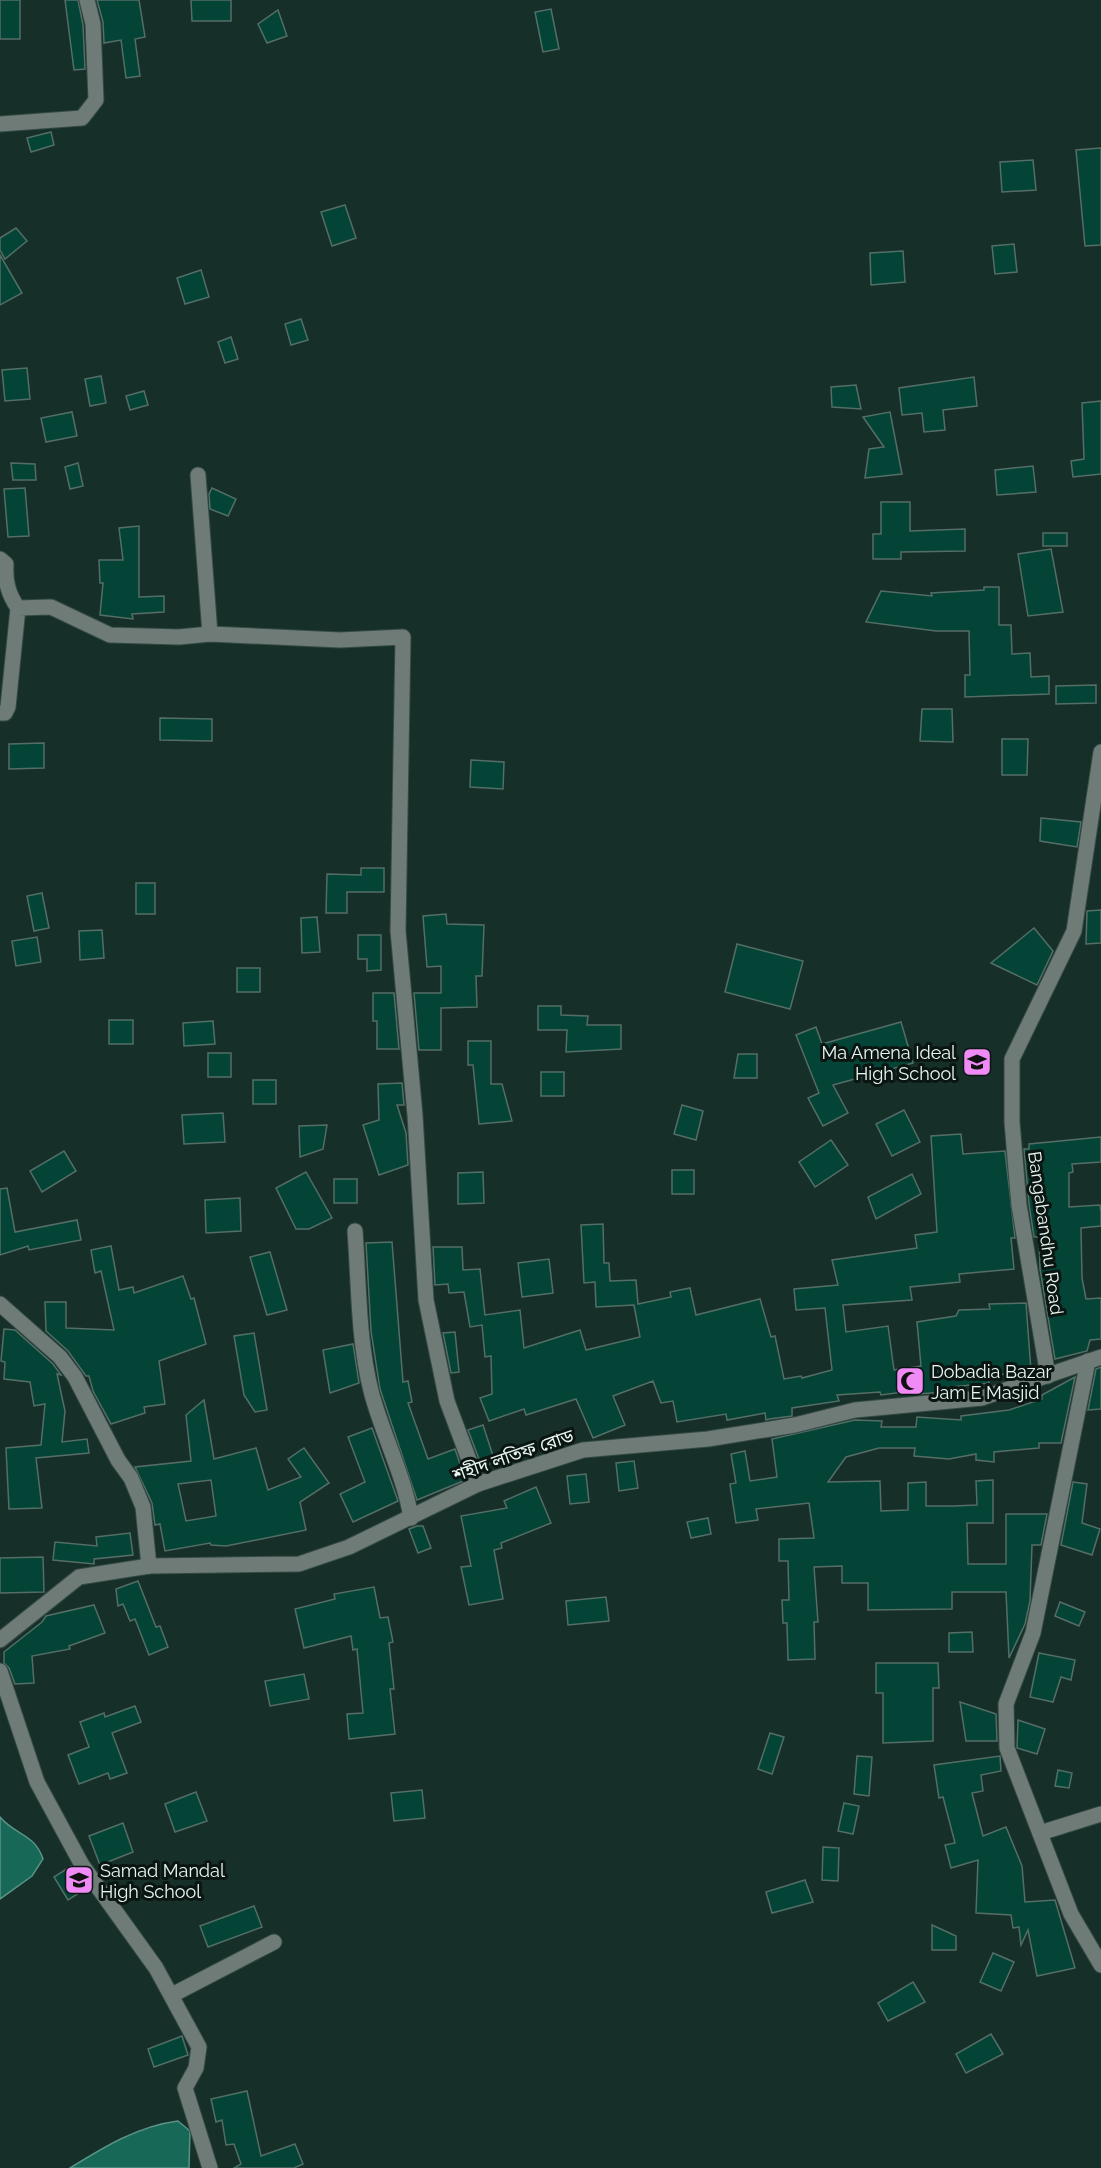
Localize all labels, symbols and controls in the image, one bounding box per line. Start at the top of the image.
place label: Ma Amena Ideal High School [821,1042,956,1084]
school or university icon: Ma Amena Ideal High School [961,1046,993,1078]
street label: Bangabandhu Road [1024,1150,1068,1316]
place label: Dobadia Bazar Jam E Masjid [931,1361,1052,1403]
mosque icon: Dobadia Bazar Jam E Masjid [894,1365,926,1397]
street label: শহীদ লতিফ রোড [449,1424,576,1486]
place label: Samad Mandal High School [100,1860,225,1902]
school or university icon: Samad Mandal High School [63,1864,95,1896]

